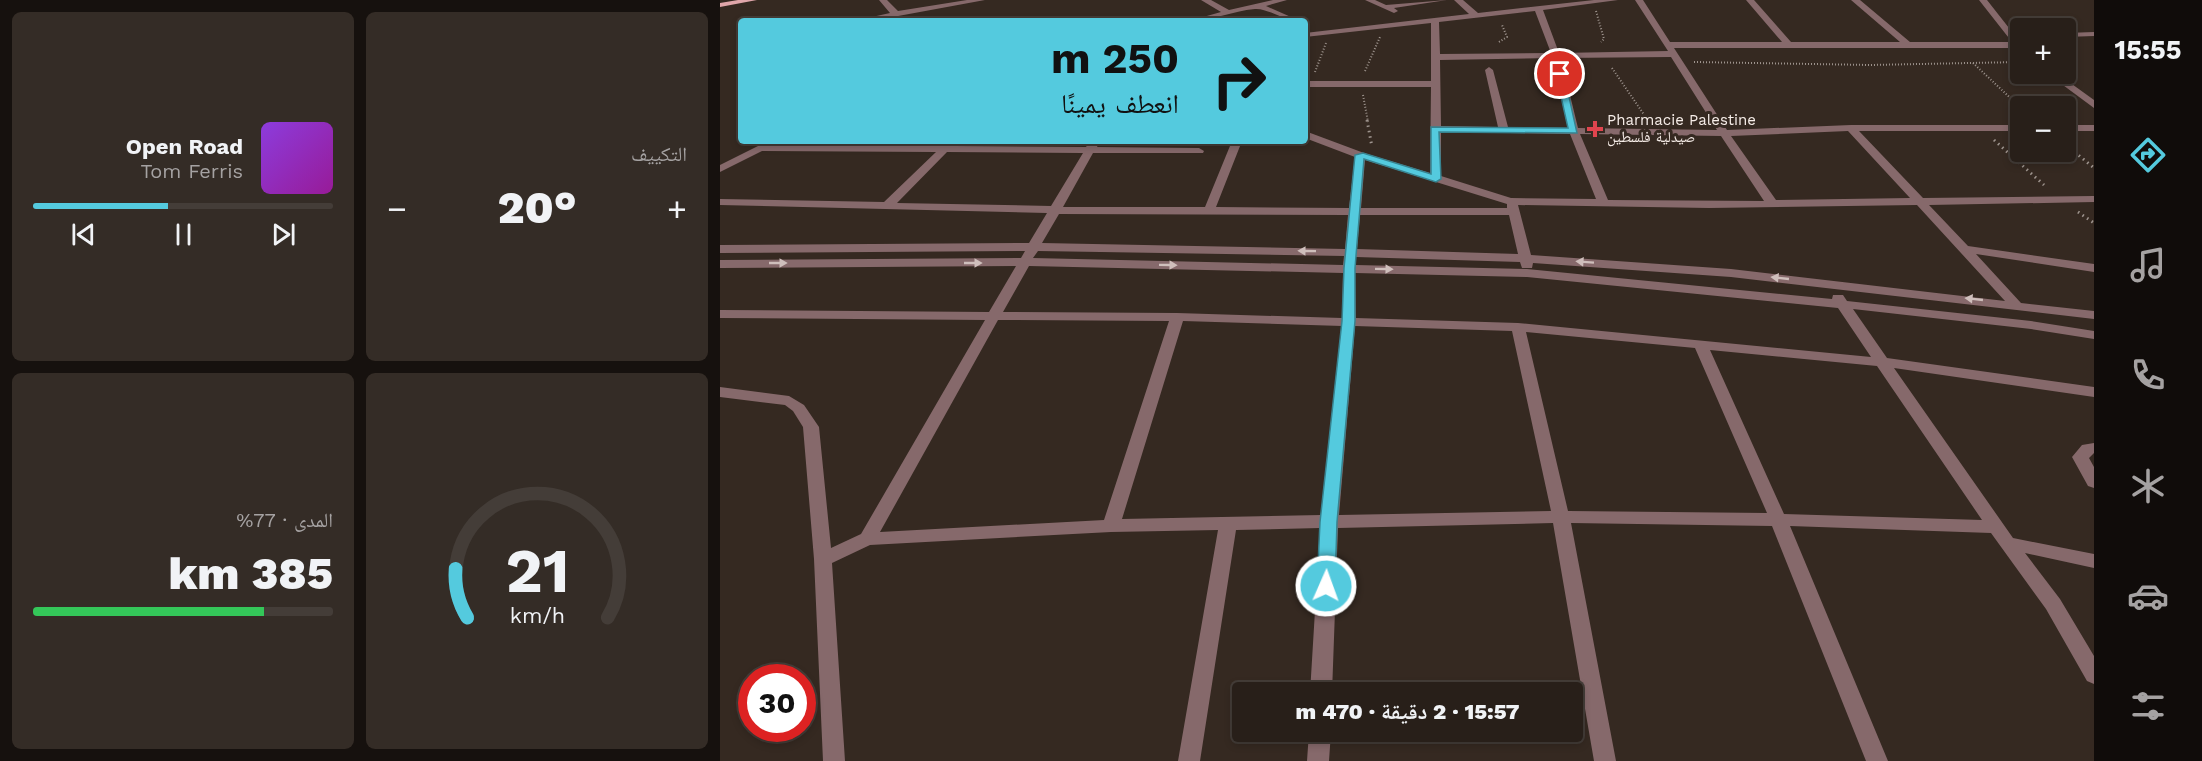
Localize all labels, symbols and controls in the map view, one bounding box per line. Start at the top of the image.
map controls [2010,18,2076,162]
button: + [2010,18,2076,84]
text: 250 m [1051,34,1179,83]
text: 15:55 [2115,34,2182,66]
icon: right [1200,42,1278,120]
pin [1534,48,1585,99]
icon: arrive [1543,57,1576,90]
text: انعطف يمينًا [1061,88,1179,120]
button: − [2010,96,2076,162]
place label: Pharmacie Palestine صيدلية فلسطين [1607,111,1756,147]
marker: Pharmacie Palestine صيدلية فلسطين [1588,122,1602,136]
text: Open Road [126,134,243,159]
icon: directions [2127,134,2169,176]
text: التكييف [631,142,687,166]
text: Tom Ferris [140,159,243,183]
text: 20° [497,181,577,234]
text: − [387,189,407,228]
text: + [667,189,687,228]
icon: previous [67,218,100,251]
icon: pause [167,218,200,251]
icon: next [267,218,300,251]
icon: music [2127,244,2169,286]
one-way arrow [1297,246,1316,256]
one-way arrow [1576,257,1595,267]
one-way arrow [964,258,983,267]
one-way arrow [769,259,788,268]
one-way arrow [1159,260,1178,270]
one-way arrow [1375,265,1394,274]
one-way arrow [1770,273,1789,283]
one-way arrow [1964,294,1983,304]
icon: phone [2127,354,2169,396]
icon: climate [2127,465,2169,507]
text: المدى · 77% [236,508,333,532]
text: 21 [505,534,569,607]
text: 385 km [168,547,333,600]
position arrow [1294,554,1358,618]
icon: car [2127,575,2169,617]
text: km/h [509,603,565,628]
speed limit sign: 30 [738,664,816,742]
icon: filters [2127,685,2169,727]
text: 15:57 · 2 دقيقة · 470 m [1296,699,1520,724]

